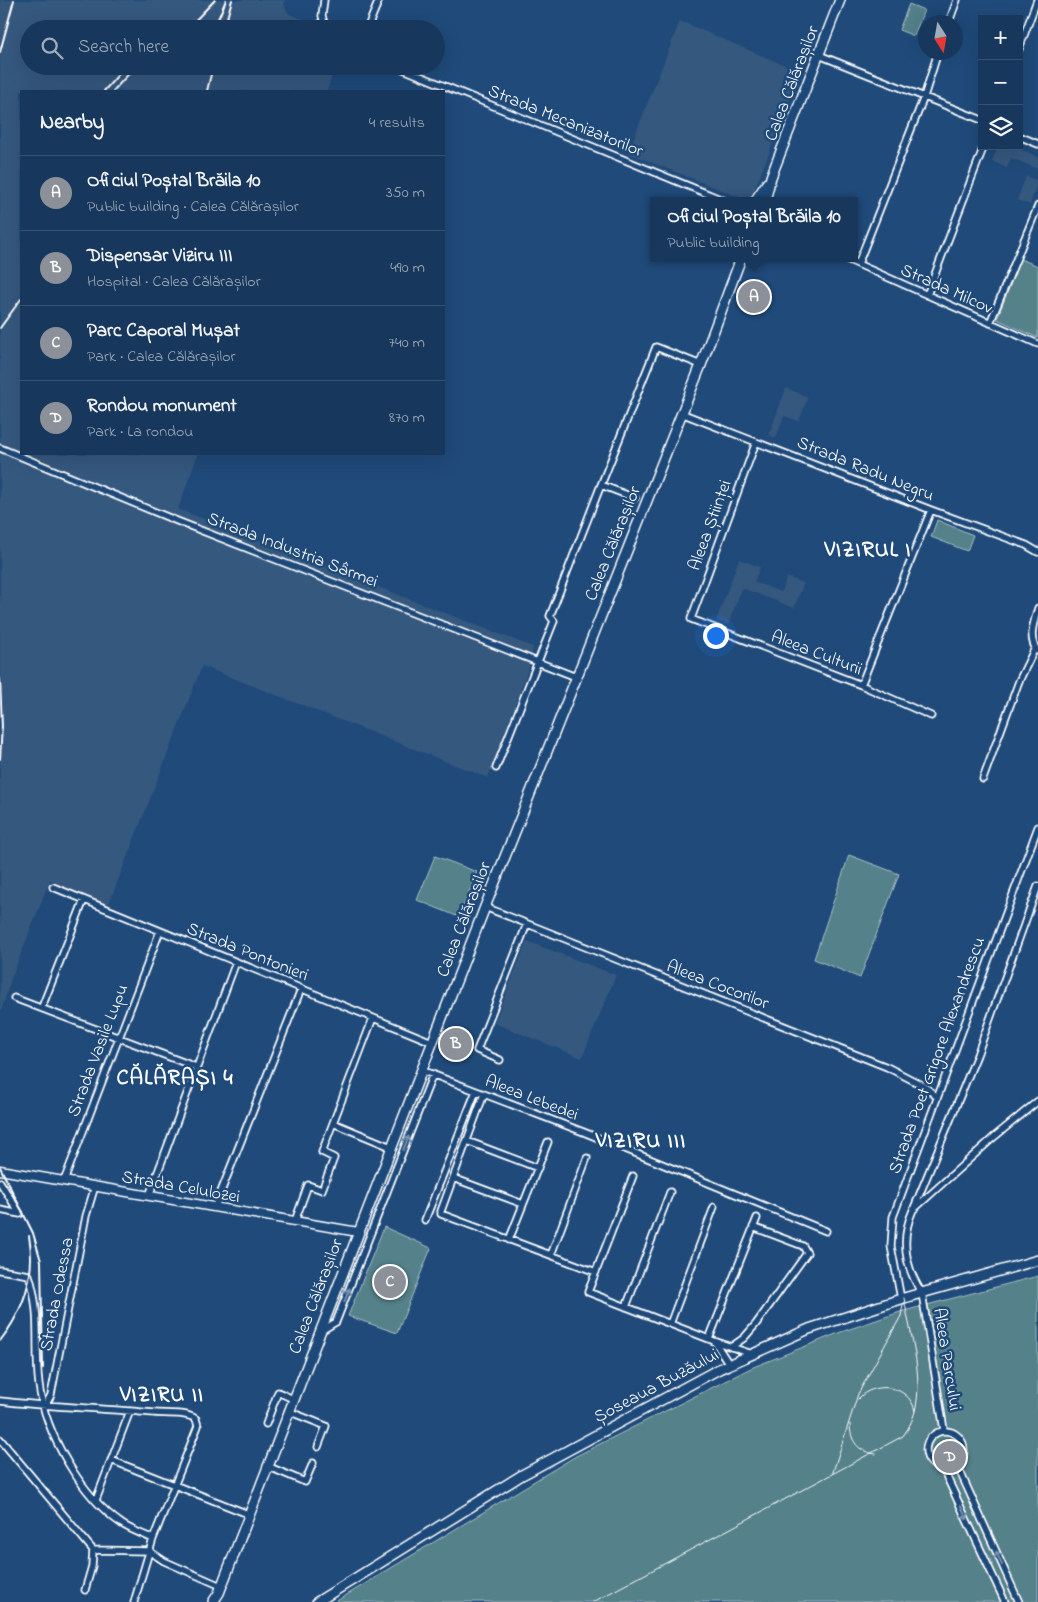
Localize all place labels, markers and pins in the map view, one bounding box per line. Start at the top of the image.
pin: A [738,278,770,316]
pin: B [440,1025,472,1063]
pin: C [374,1263,406,1301]
pin: D [934,1438,966,1476]

